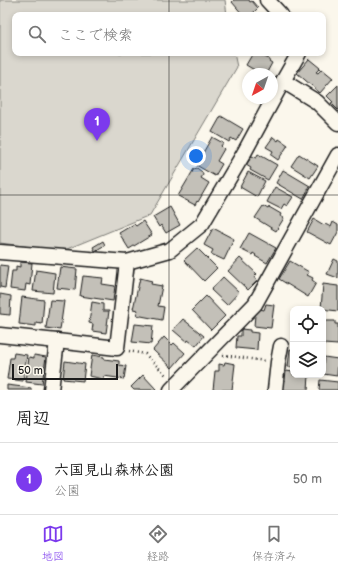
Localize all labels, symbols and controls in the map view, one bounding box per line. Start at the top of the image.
search box [12,12,326,56]
icon: search [26,23,48,45]
text: ここで検索 [58,26,133,45]
north arrow [242,68,278,104]
pin: 1 [84,108,110,141]
your location [186,146,206,166]
map controls [290,306,326,378]
button: locate [290,306,326,342]
button: layers [290,342,326,378]
scale bar [12,362,118,381]
text: 50 m [18,364,43,377]
text: 周辺 [16,409,50,429]
text: 六国見山森林公園 [54,461,174,480]
text: 1 [26,471,32,487]
text: 50 m [293,471,322,487]
text: 公園 [54,483,80,499]
tab: 地図 [42,523,64,563]
tab: 経路 [147,523,169,563]
tab: 保存済み [252,523,296,563]

